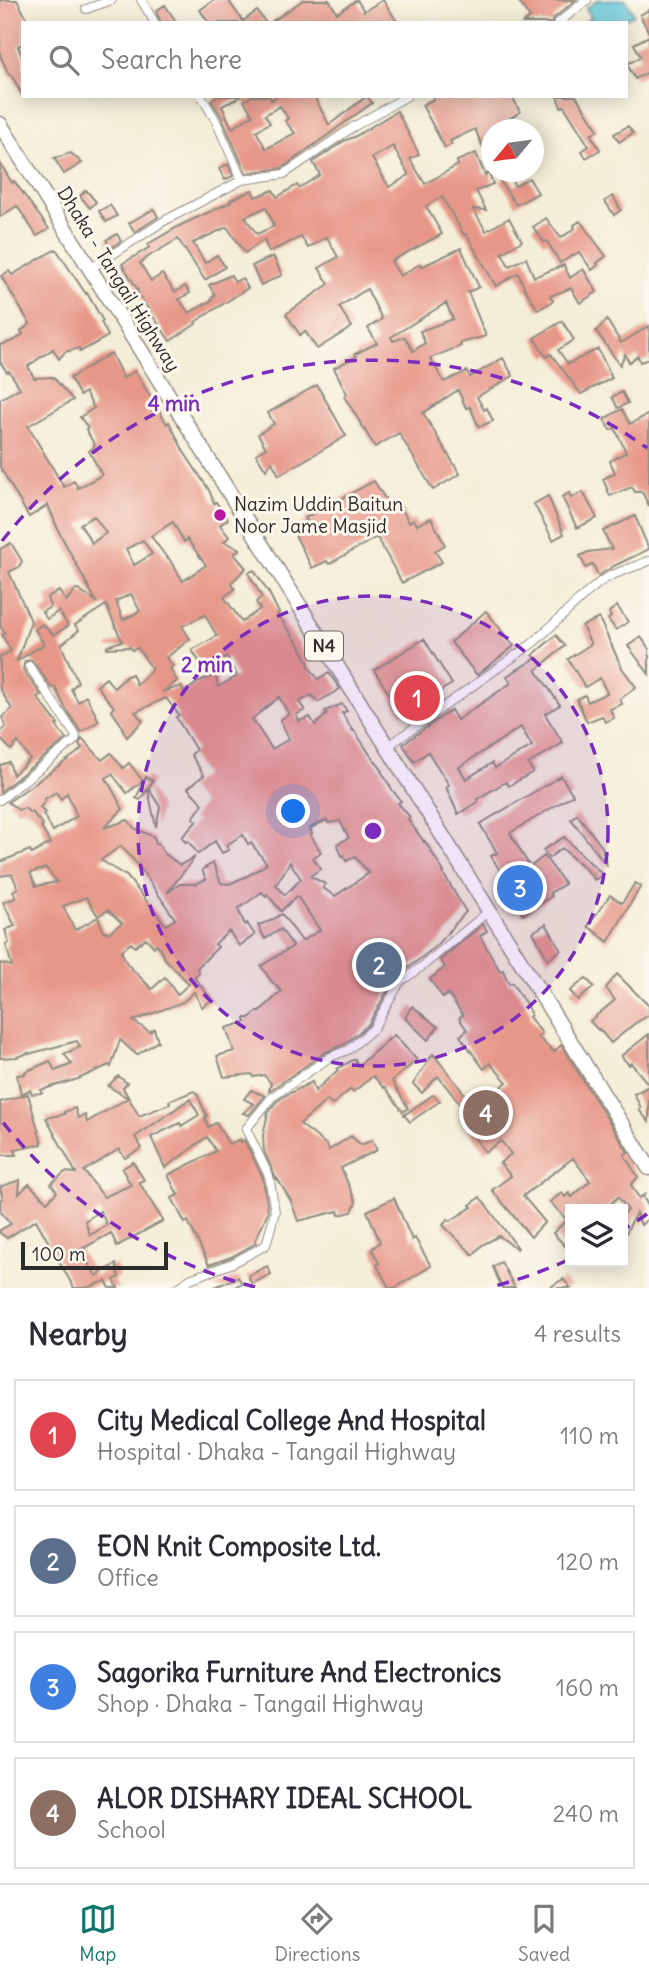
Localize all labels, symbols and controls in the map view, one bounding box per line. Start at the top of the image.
search box [21,21,628,98]
icon: search [45,41,83,79]
text: Search here [101,43,242,76]
north arrow [481,119,544,182]
street label: Dhaka - Tangail Highway [52,182,186,376]
text: 4 min [148,390,200,417]
place label: Nazim Uddin Baitun Noor Jame Masjid [234,492,403,538]
marker: Nazim Uddin Baitun Noor Jame Masjid [212,507,228,523]
road number: N4 [305,632,343,660]
text: 2 min [181,651,233,678]
pin: 1 [394,672,440,724]
your location [276,794,310,828]
centre of rings [361,819,385,843]
pin: 3 [497,862,543,914]
pin: 2 [356,939,402,991]
pin: 4 [463,1087,509,1139]
map controls [565,1204,628,1267]
button: layers [565,1204,628,1267]
scale bar [21,1239,168,1271]
text: 100 m [32,1242,86,1266]
text: Nearby [28,1315,128,1353]
text: 4 results [534,1319,621,1348]
text: City Medical College And Hospital [97,1404,486,1437]
text: 1 [48,1421,58,1450]
text: 110 m [560,1421,619,1450]
text: Hospital · Dhaka - Tangail Highway [97,1437,456,1466]
text: EON Knit Composite Ltd. [97,1530,381,1563]
text: 2 [47,1547,59,1576]
text: 120 m [556,1547,619,1576]
text: Office [97,1563,159,1592]
text: Sagorika Furniture And Electronics [97,1656,501,1689]
text: 3 [46,1673,60,1702]
text: 160 m [556,1673,619,1702]
text: Shop · Dhaka - Tangail Highway [97,1689,424,1718]
text: ALOR DISHARY IDEAL SCHOOL [97,1782,472,1815]
text: 4 [46,1799,60,1828]
text: 240 m [553,1799,619,1828]
text: School [97,1815,166,1844]
tab: Map [79,1900,117,1966]
tab: Directions [275,1900,360,1966]
tab: Saved [518,1900,570,1966]

